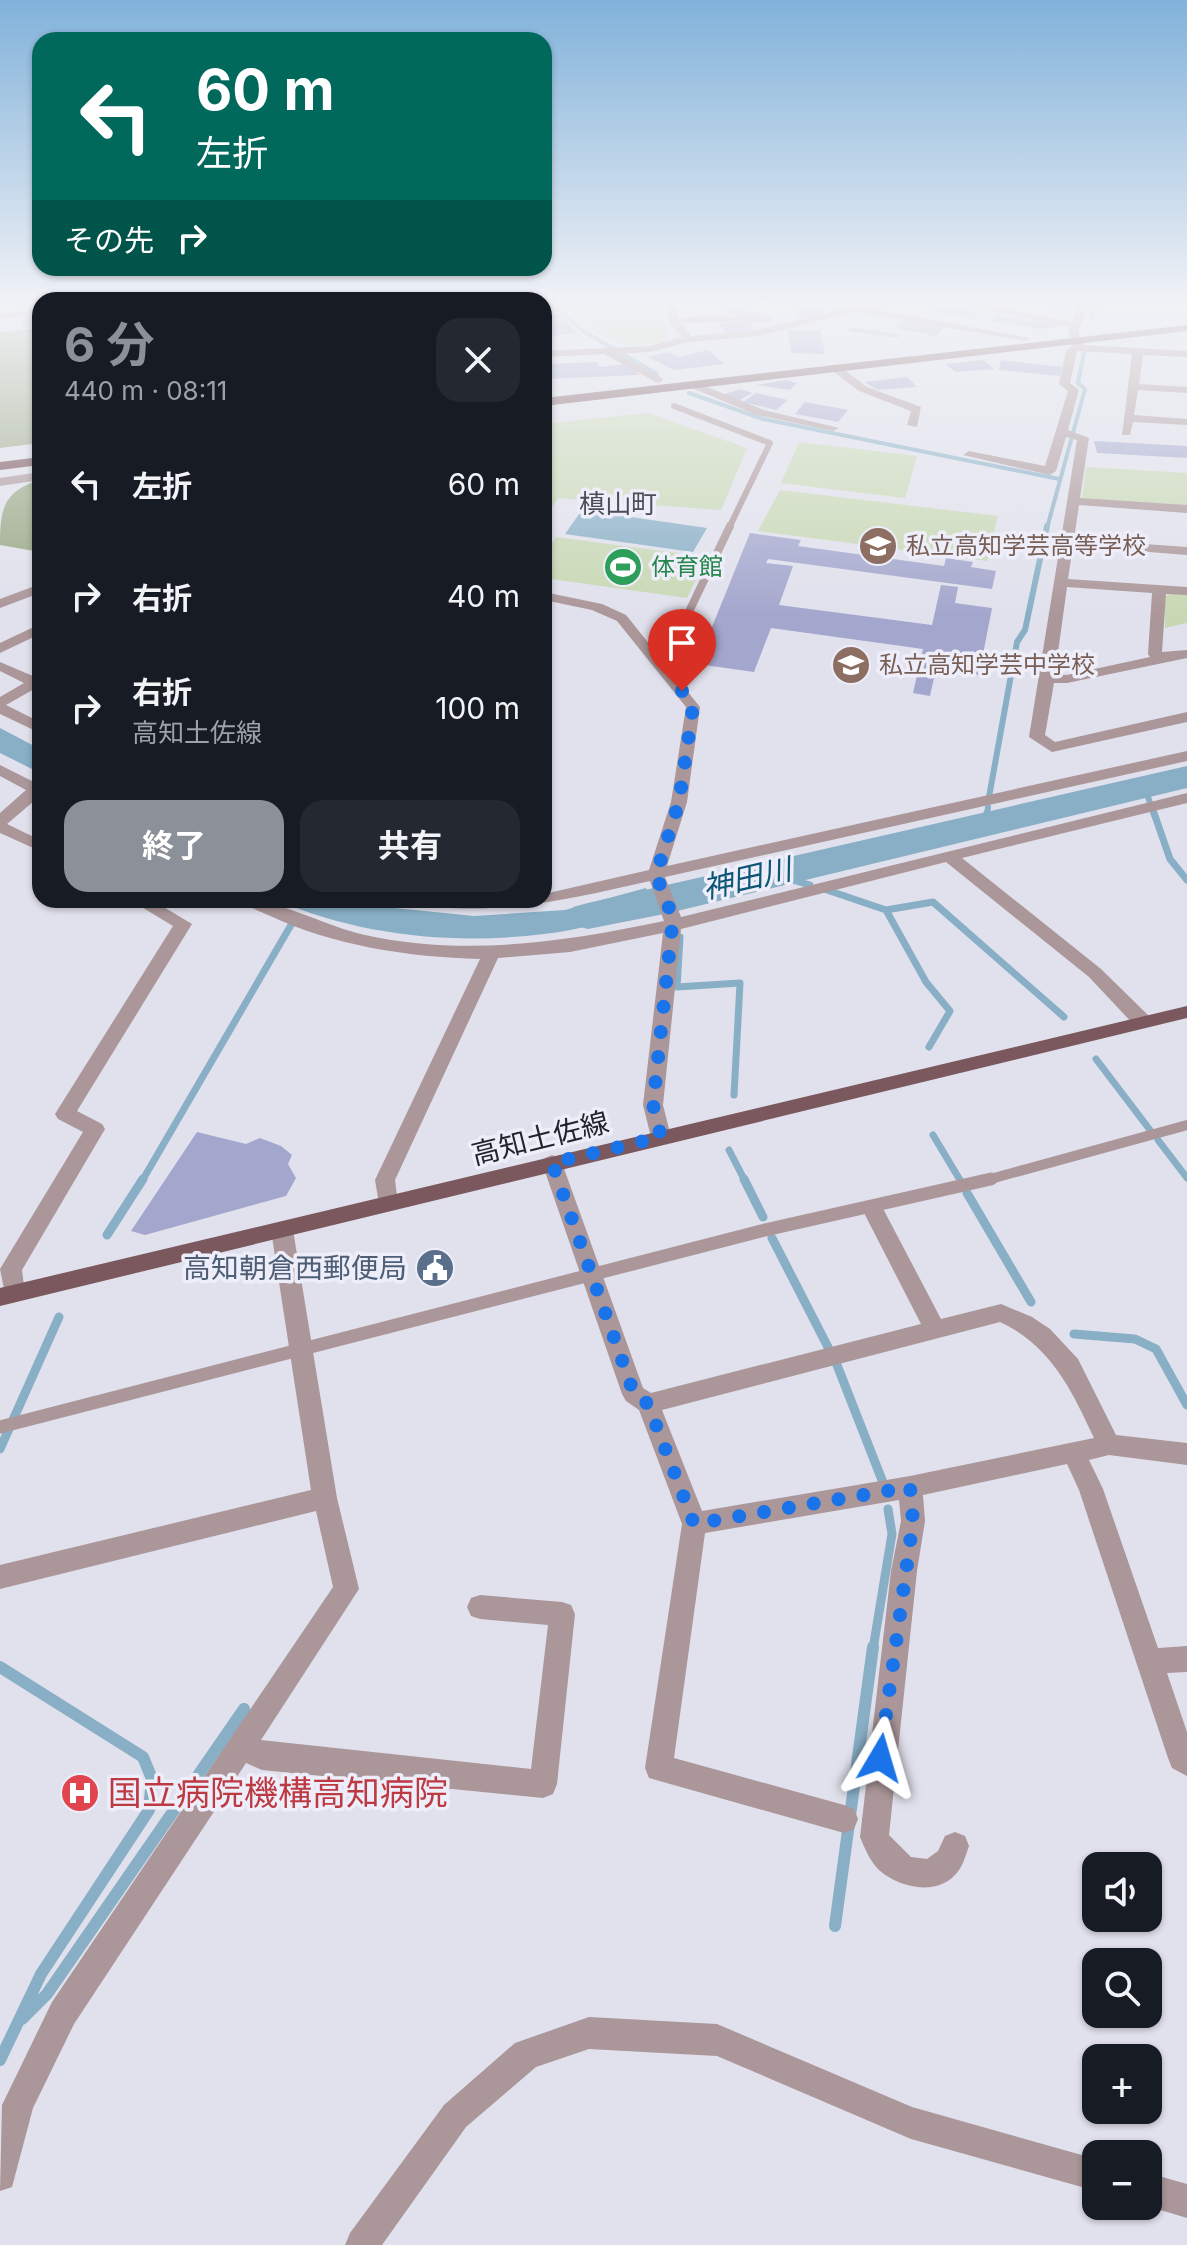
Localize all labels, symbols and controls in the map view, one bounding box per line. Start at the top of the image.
text: 60 m [196,56,335,124]
icon: left [64,64,168,168]
text: 左折 [196,131,268,175]
icon: right [170,216,214,260]
text: その先 [64,222,154,258]
text: 6 分 [64,315,155,374]
button: close [436,318,520,402]
text: 440 m · 08:11 [64,375,227,406]
icon: left [64,462,108,506]
text: 60 m [448,466,520,502]
text: 左折 [132,468,192,504]
district label: 槙山町 [579,488,657,519]
school or university icon: 私立高知学芸高等学校 [857,525,899,567]
place label: 私立高知学芸高等学校 [906,531,1146,560]
sports icon: 体育館 [602,546,644,588]
place label: 体育館 [651,552,723,581]
icon: right [64,574,108,618]
text: 40 m [447,578,520,614]
text: 右折 [132,580,192,616]
pin [648,609,716,691]
icon: arrive [660,621,704,665]
school or university icon: 私立高知学芸中学校 [830,644,872,686]
place label: 私立高知学芸中学校 [879,650,1095,679]
text: 右折 [132,674,192,710]
icon: right [64,686,108,730]
text: 100 m [435,690,520,726]
text: 高知土佐線 [132,717,262,748]
button: 終了 [64,800,284,892]
button: 共有 [300,800,520,892]
water label: 神田川 [699,850,798,906]
street label: 高知土佐線 [468,1105,612,1171]
public building icon: 高知朝倉西郵便局 [414,1247,456,1289]
place label: 高知朝倉西郵便局 [183,1251,407,1285]
position arrow [838,1716,922,1800]
hospital icon: 国立病院機構高知病院 [59,1772,101,1814]
place label: 国立病院機構高知病院 [108,1772,448,1813]
map controls [1082,1852,1162,2220]
button: sound [1082,1852,1162,1932]
button: search [1082,1948,1162,2028]
button: + [1082,2044,1162,2124]
button: − [1082,2140,1162,2220]

